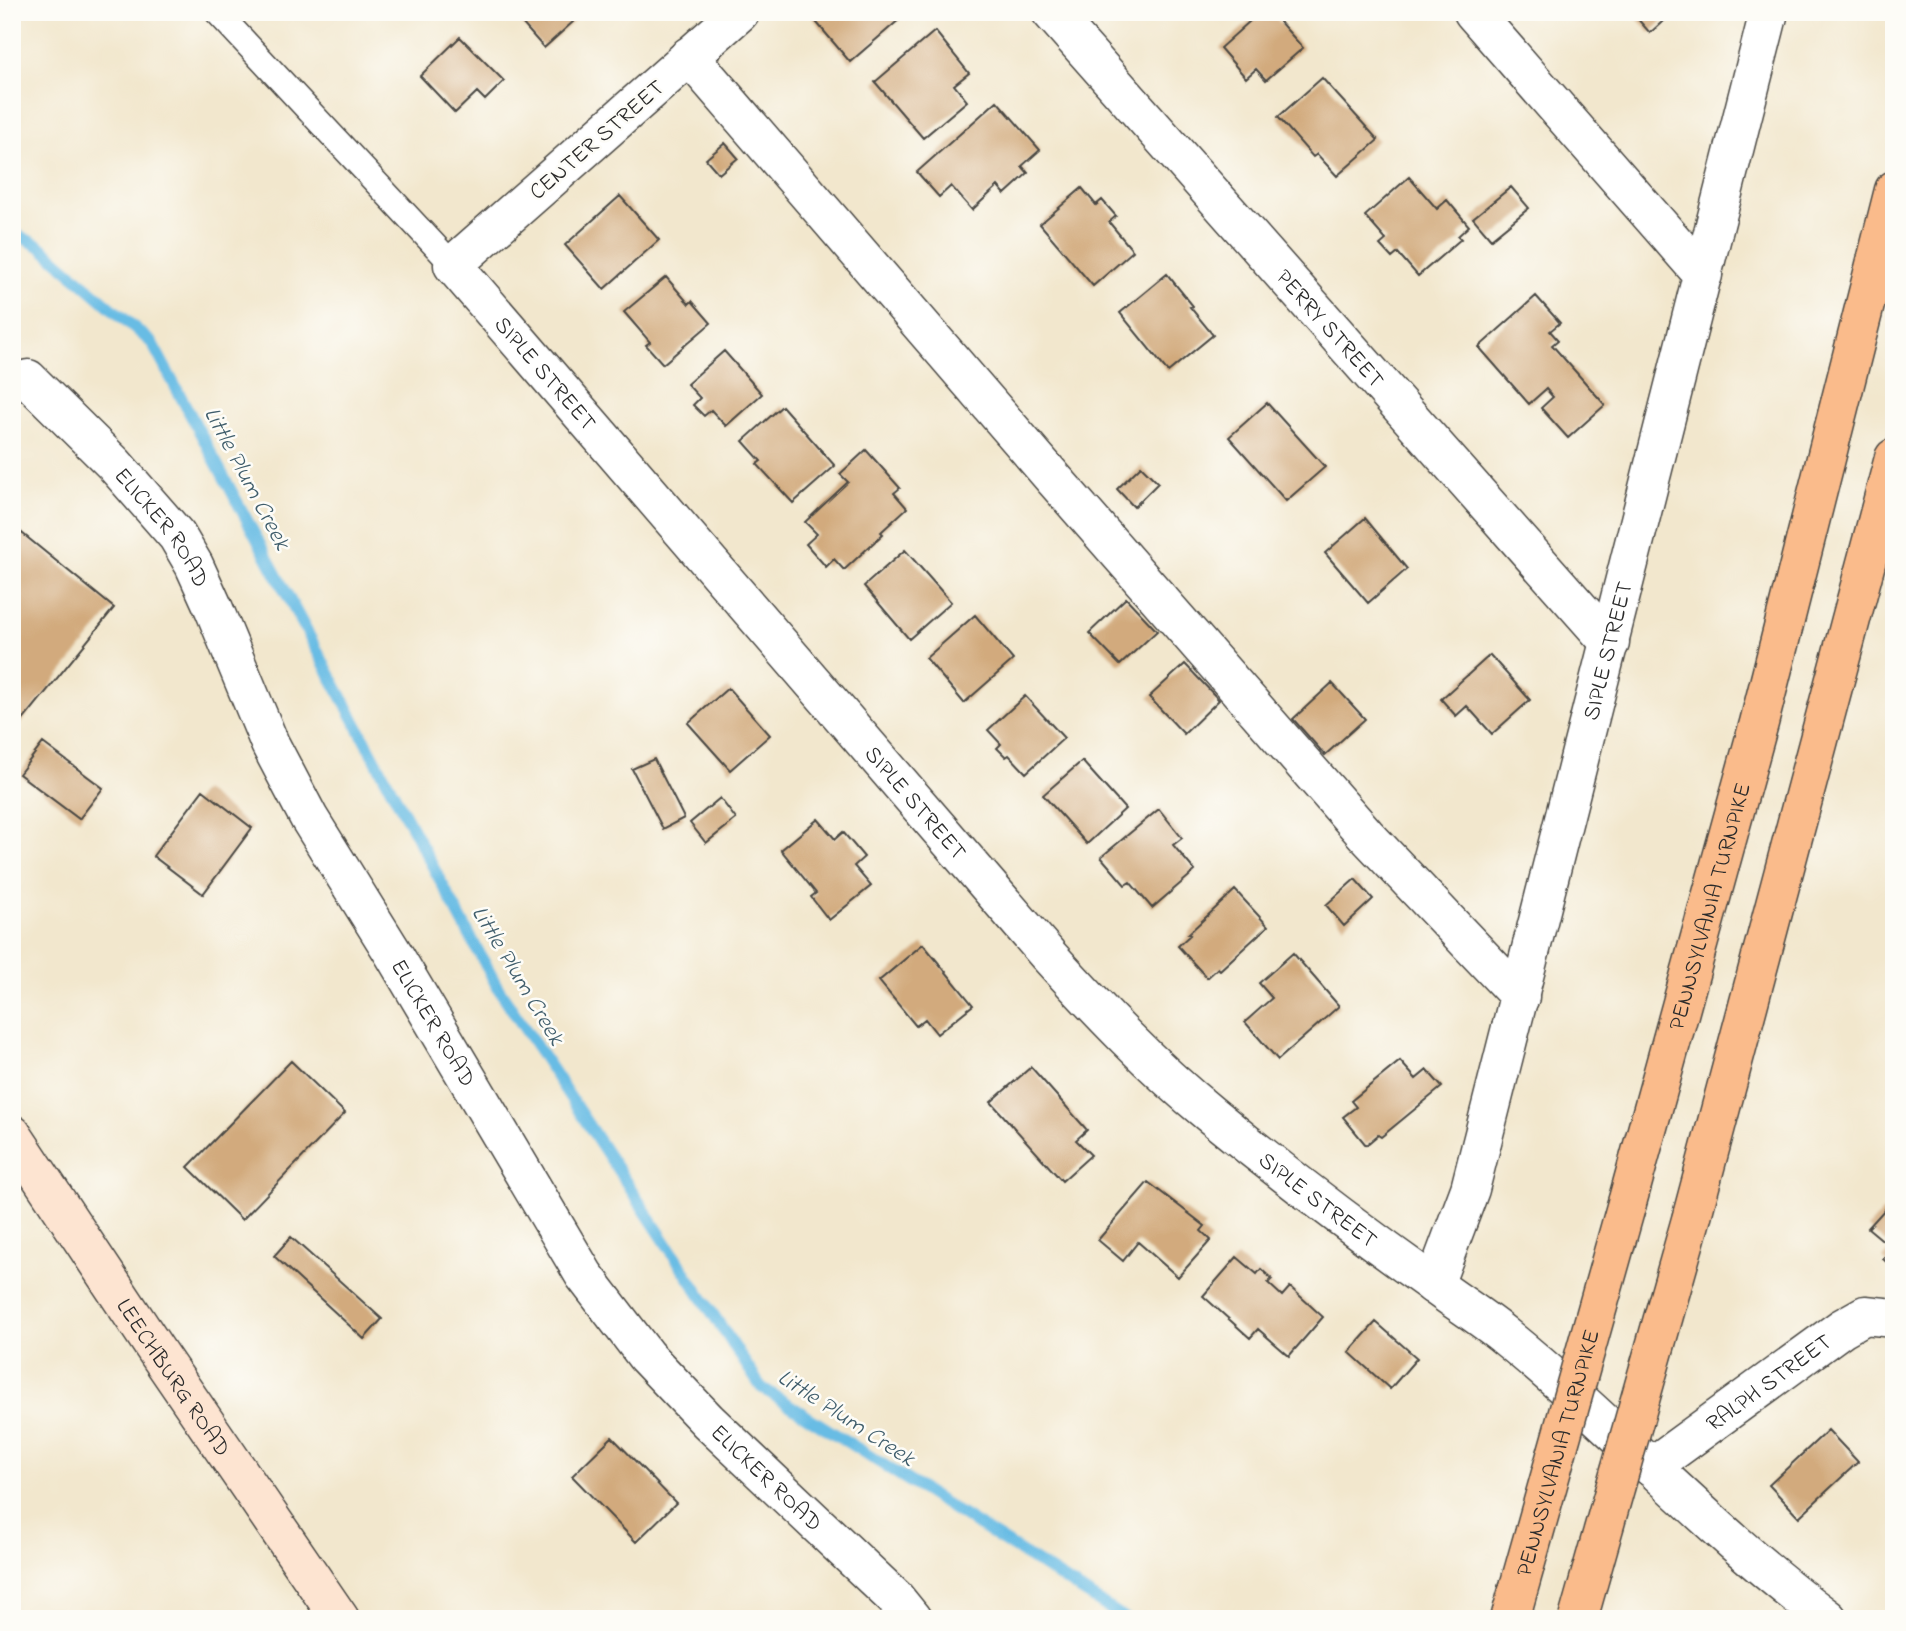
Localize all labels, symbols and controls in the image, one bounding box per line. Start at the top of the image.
street label: CENTER STREET [523,73,672,209]
street label: PERRY STREET [1267,263,1391,396]
street label: SIPLE STREET [485,310,603,439]
water label: Little Plum Creek [193,401,299,558]
street label: ELICKER ROAD [105,461,216,593]
street label: SIPLE STREET [1576,578,1643,724]
street label: SIPLE STREET [855,739,973,868]
street label: PENNSYLVANIA TURNPIKE [1661,779,1761,1034]
water label: Little Plum Creek [461,900,573,1054]
street label: ELICKER ROAD [381,954,483,1094]
street label: SIPLE STREET [1250,1145,1384,1258]
street label: LEECHBURG ROAD [107,1292,238,1464]
street label: PENNSYLVANIA TURNPIKE [1509,1326,1610,1580]
street label: RALPH STREET [1700,1327,1839,1441]
water label: Little Plum Creek [770,1362,922,1477]
street label: ELICKER ROAD [702,1418,829,1540]

